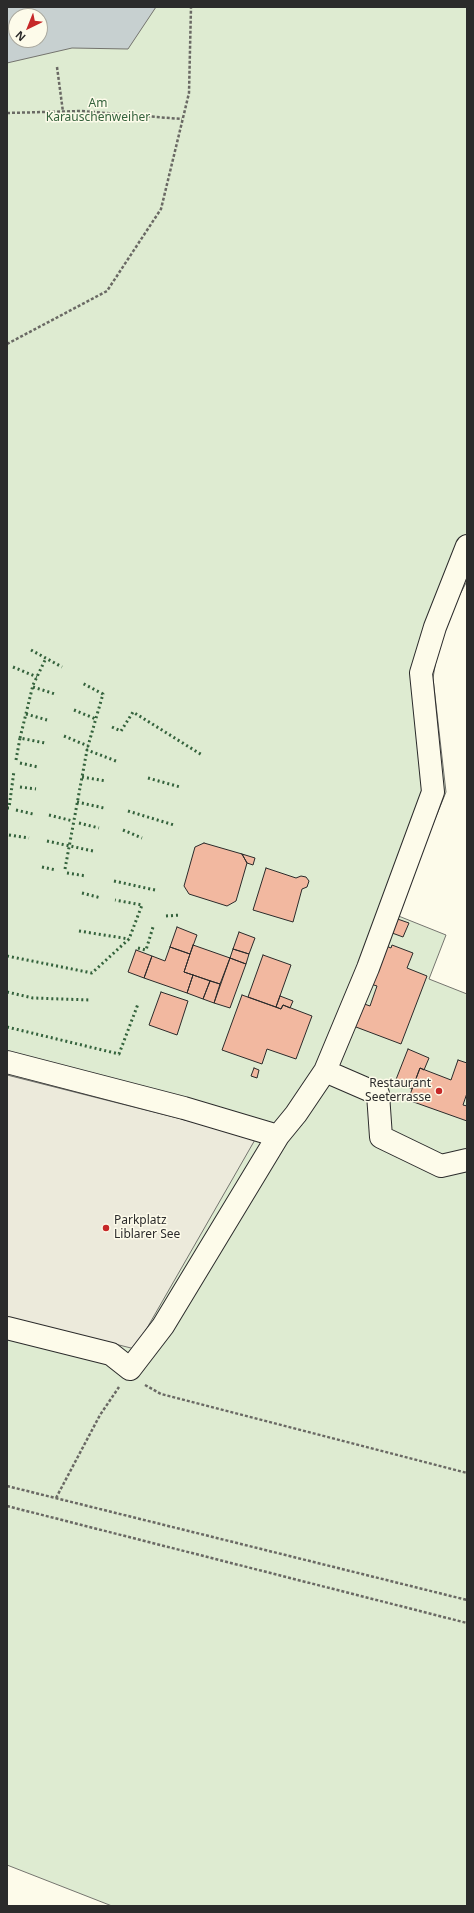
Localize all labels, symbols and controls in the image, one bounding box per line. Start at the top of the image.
north arrow [8,8,48,48]
text: N [12,28,29,45]
park label: Am Karauschenweiher [46,97,150,125]
place label: Restaurant Seeterrasse [365,1077,431,1105]
marker: Restaurant Seeterrasse [434,1086,444,1096]
place label: Parkplatz Liblarer See [114,1214,180,1242]
marker: Parkplatz Liblarer See [101,1223,111,1233]

